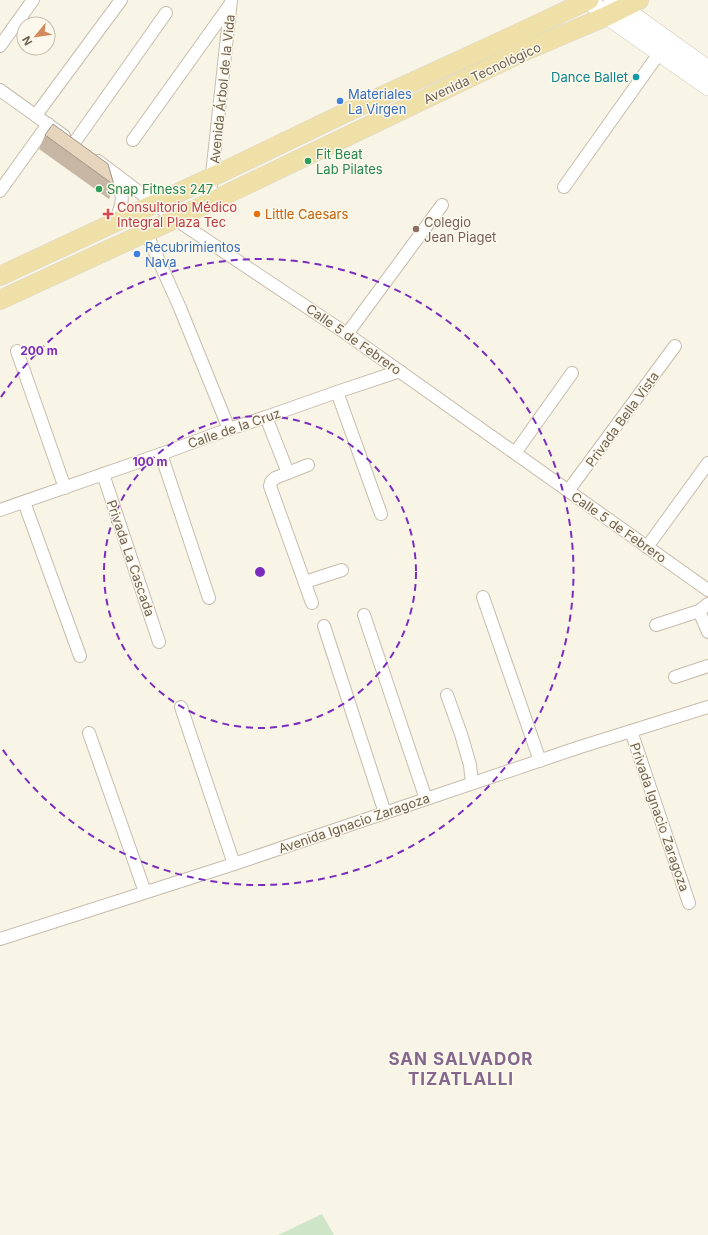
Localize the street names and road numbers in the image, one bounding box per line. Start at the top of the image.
street label: Avenida Árbol de la Vida [206,14,238,164]
street label: Avenida Tecnológico [421,39,543,107]
street label: Calle 5 de Febrero [303,300,405,378]
street label: Privada Bella Vista [582,368,662,470]
street label: Calle de la Cruz [186,405,282,451]
street label: Calle 5 de Febrero [568,488,670,566]
street label: Privada La Cascada [104,498,158,618]
street label: Privada Ignacio Zaragoza [627,741,693,893]
street label: Avenida Ignacio Zaragoza [276,790,432,856]

